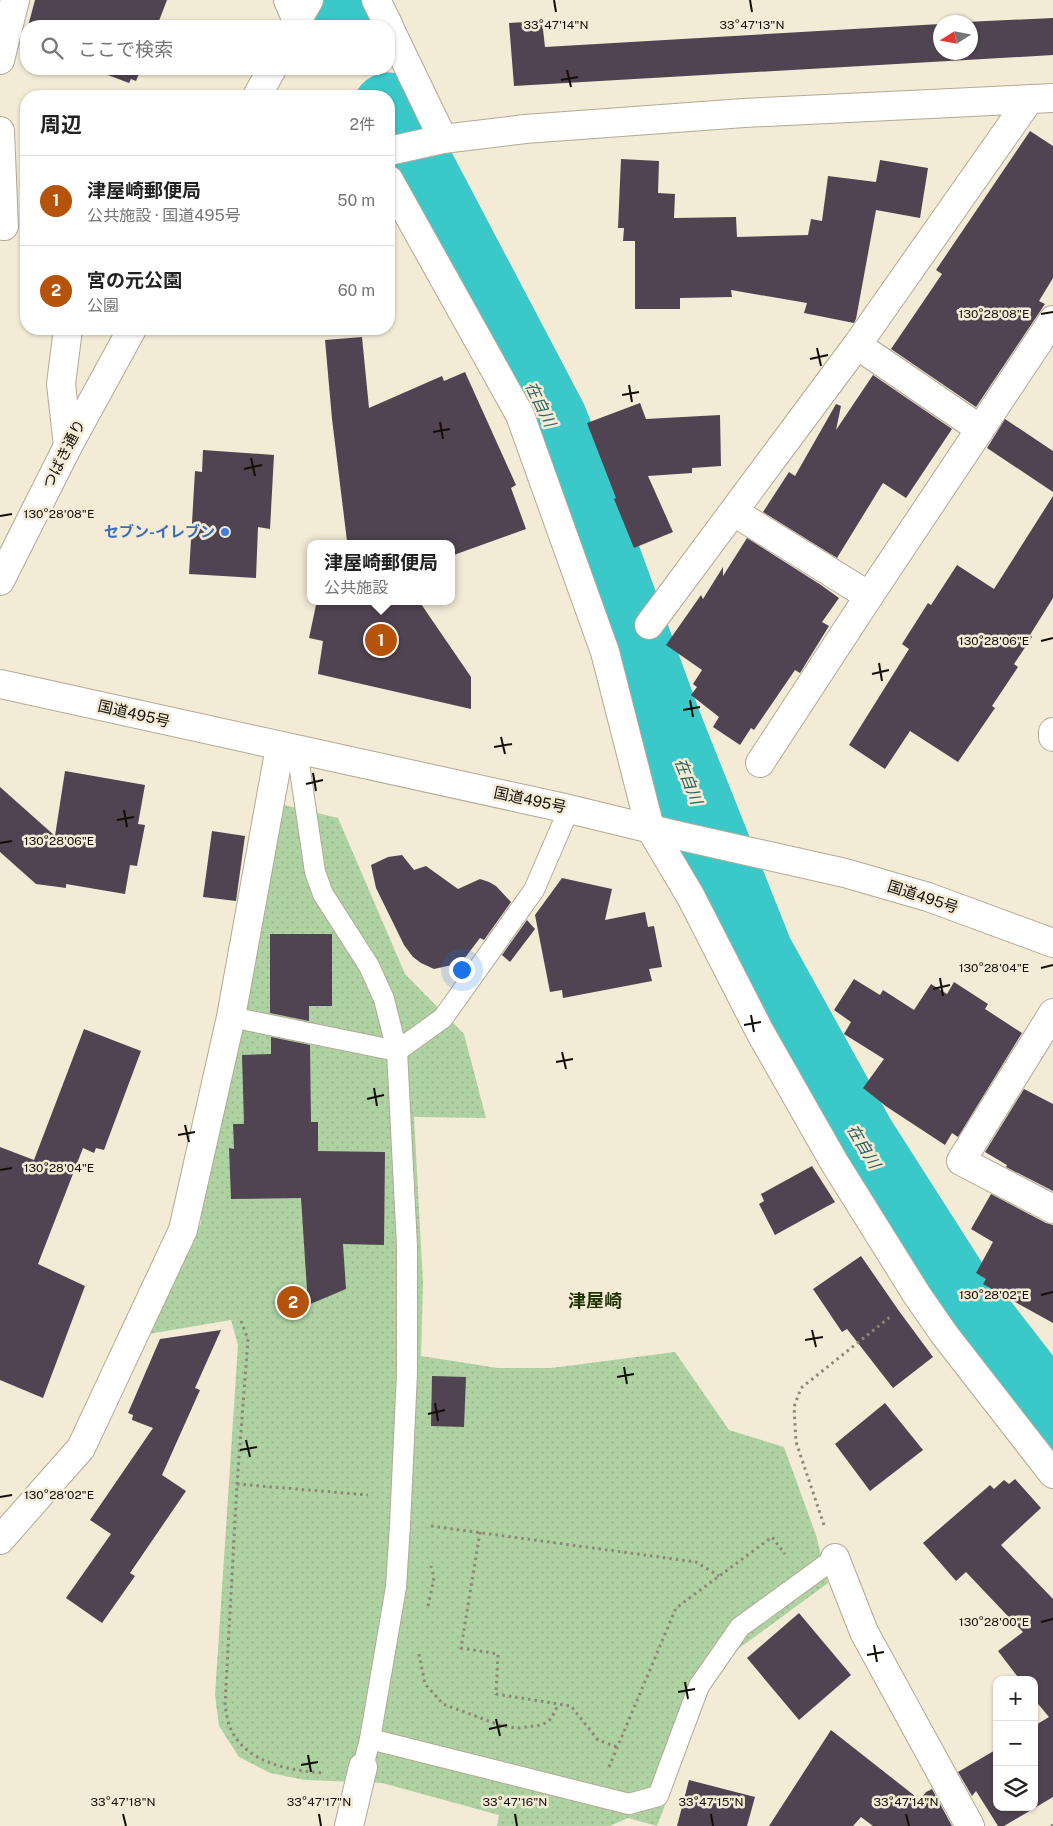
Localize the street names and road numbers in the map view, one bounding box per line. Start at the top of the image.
street label: つばき通り [39,416,88,491]
street label: 国道495号 [96,697,172,730]
street label: 国道495号 [492,784,568,815]
street label: 国道495号 [886,877,961,916]

